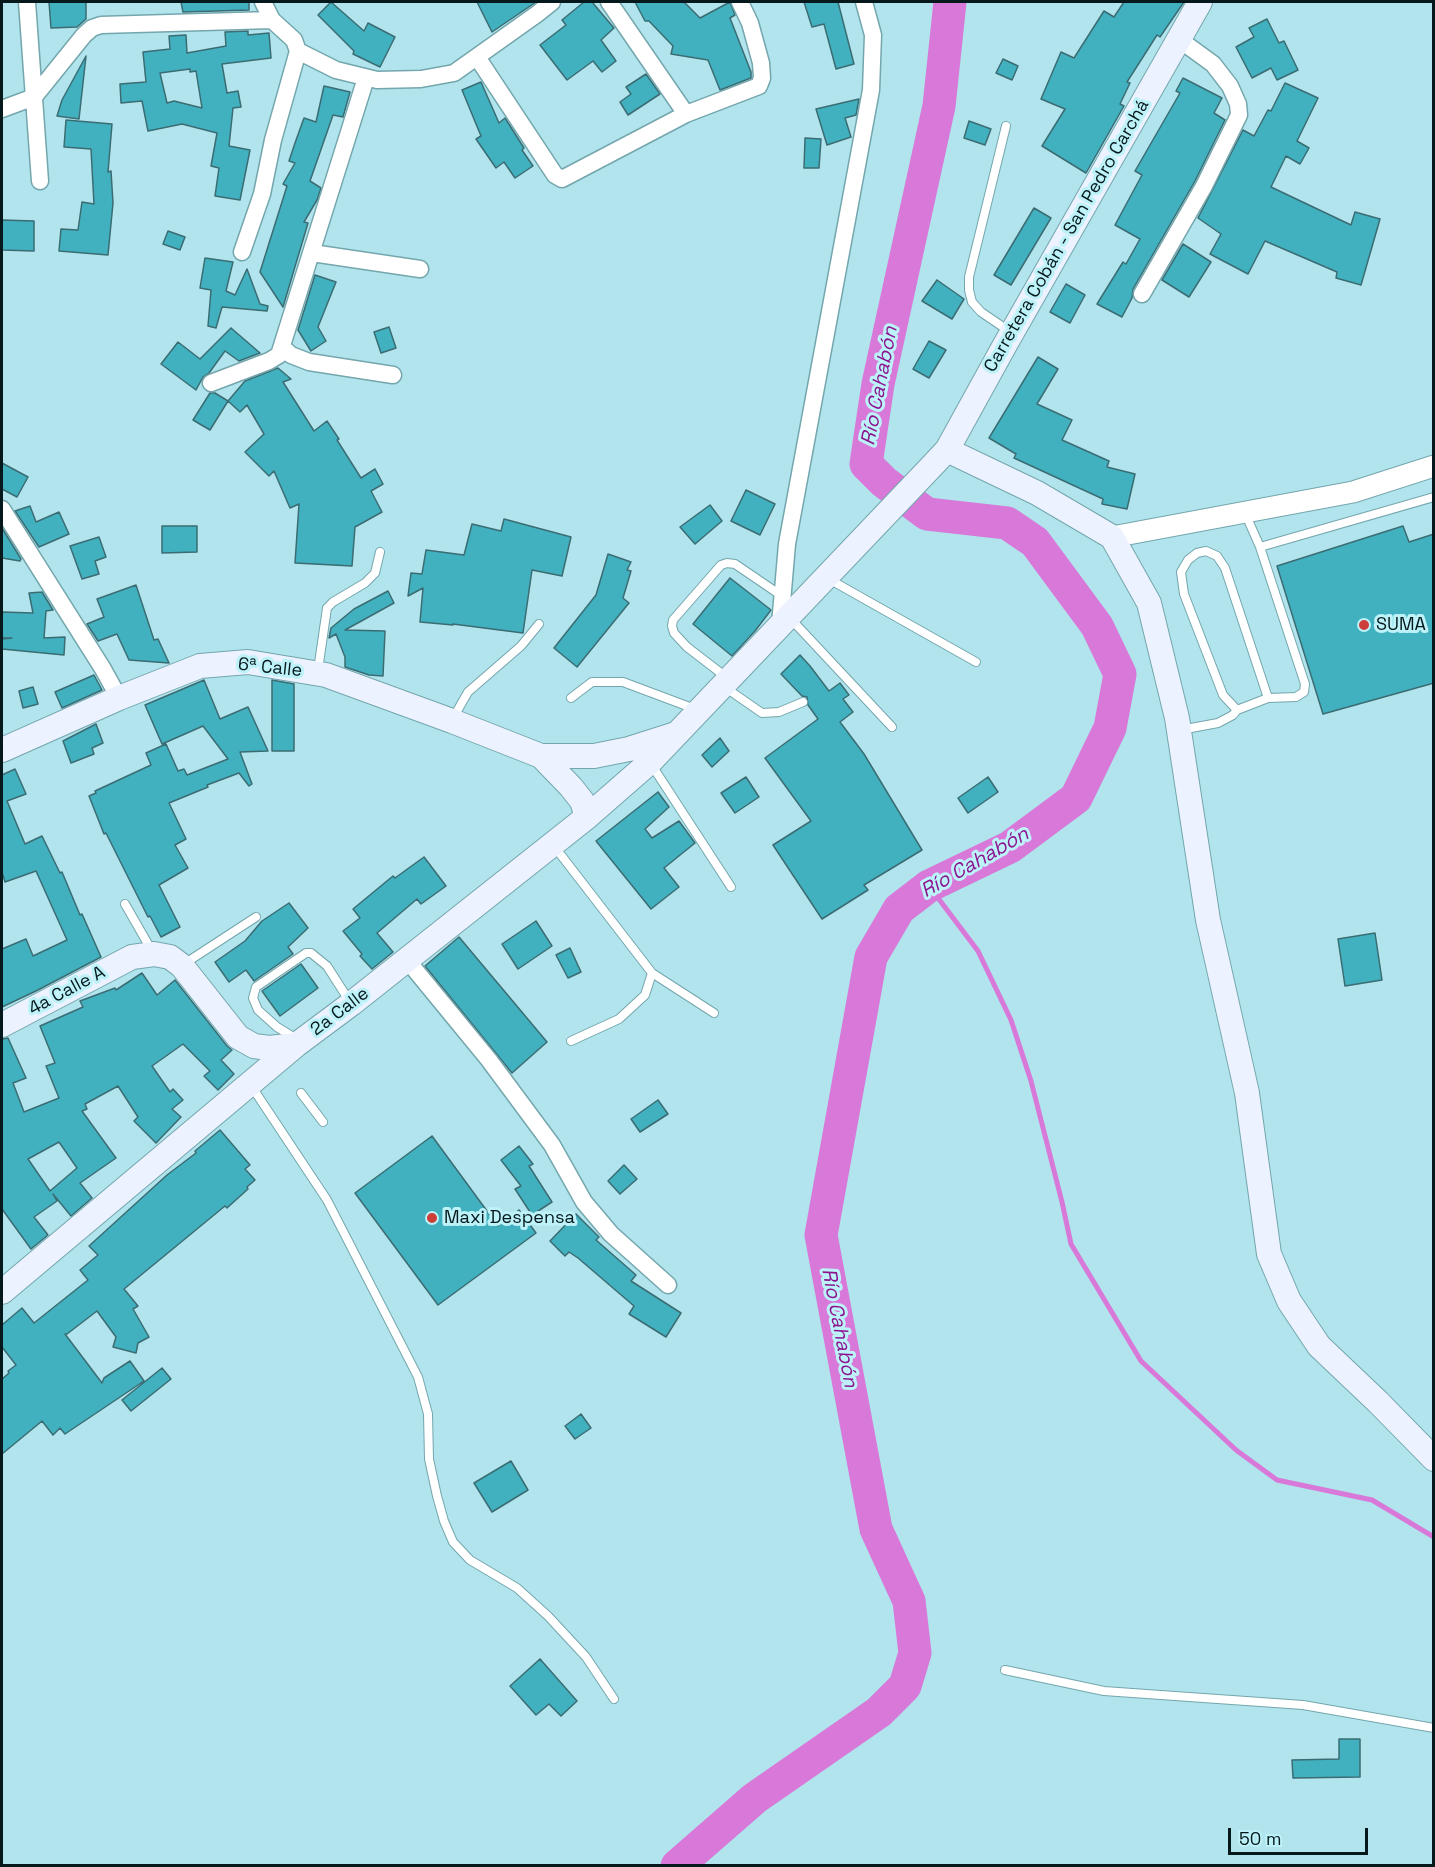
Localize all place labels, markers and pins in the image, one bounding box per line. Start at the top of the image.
place label: SUMA [1376,614,1426,636]
marker: SUMA [1357,618,1371,632]
place label: Maxi Despensa [444,1207,575,1229]
marker: Maxi Despensa [425,1211,439,1225]

